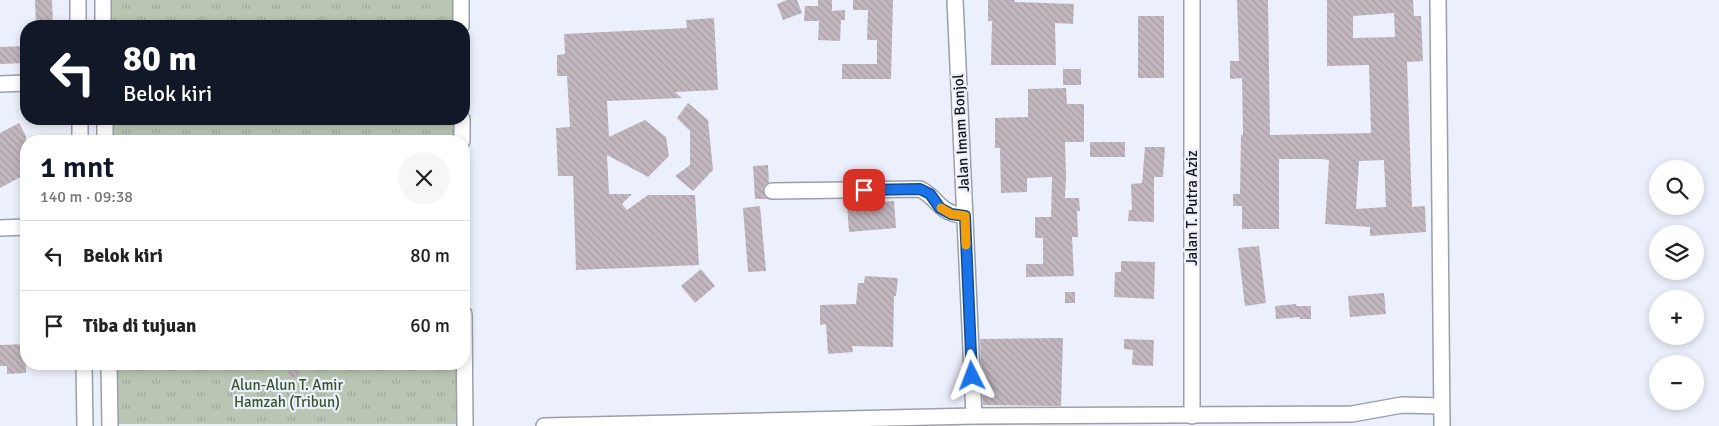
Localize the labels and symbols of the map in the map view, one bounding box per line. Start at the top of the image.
street label: Jalan Imam Bonjol [949,74,973,192]
street label: Jalan T. Putra Aziz [1183,150,1201,266]
pin [843,169,885,211]
position arrow [945,349,997,401]
park label: Alun-Alun T. Amir Hamzah (Tribun) [231,376,343,411]

